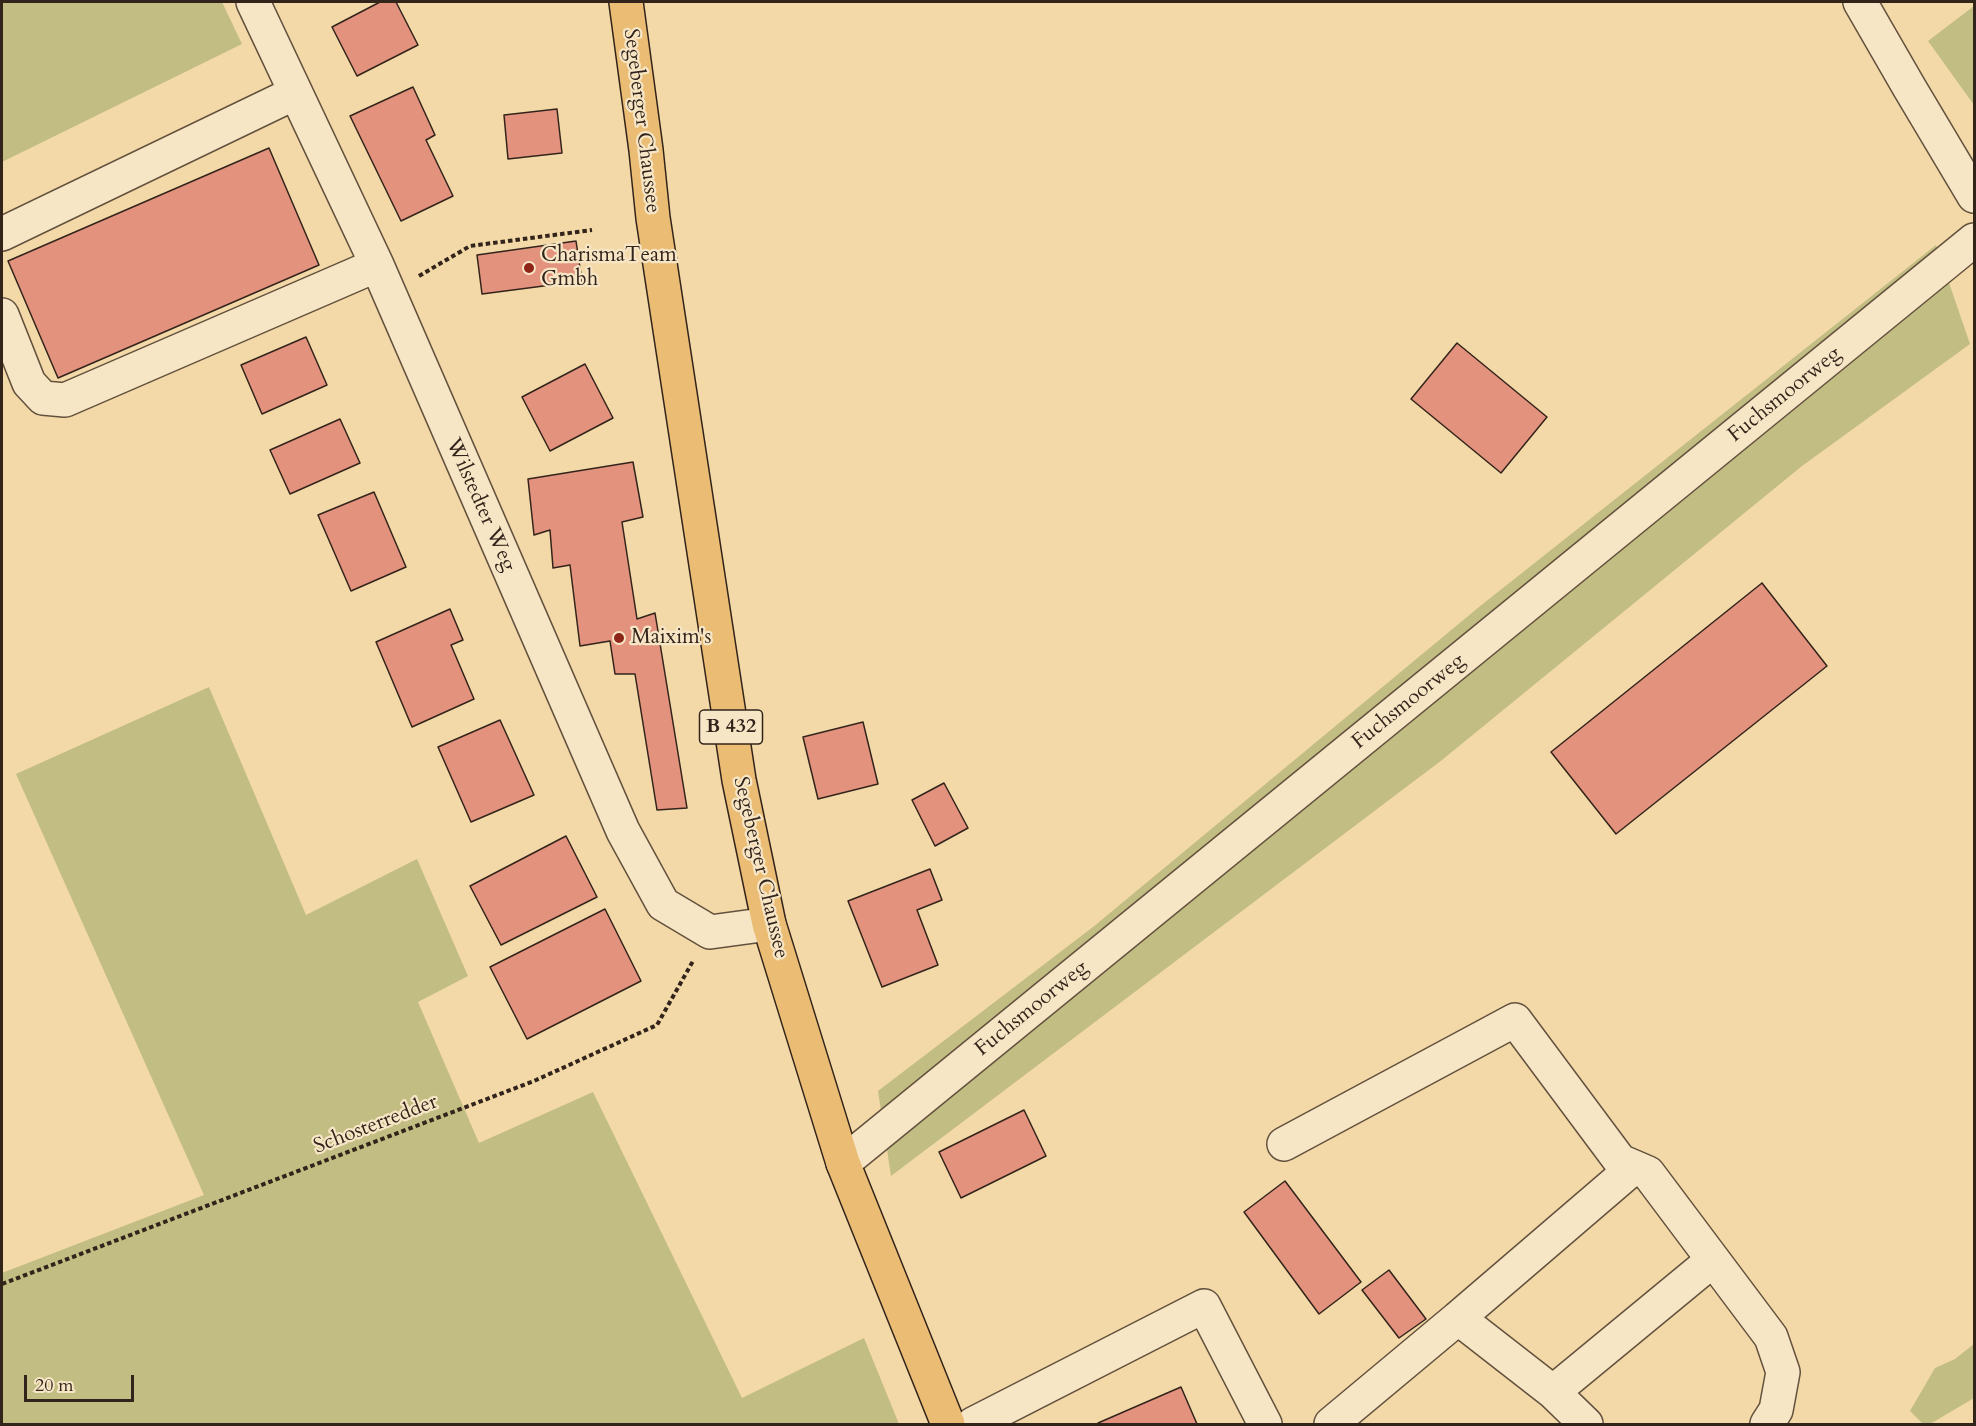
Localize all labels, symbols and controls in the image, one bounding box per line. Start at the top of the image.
street label: Segeberger Chaussee [617,27,665,215]
place label: CharismaTeam Gmbh [541,243,677,293]
marker: CharismaTeam Gmbh [522,261,536,275]
street label: Fuchsmoorweg [1723,342,1847,448]
street label: Wilstedter Weg [439,435,521,575]
place label: Maixim's [631,625,712,651]
marker: Maixim's [612,631,626,645]
street label: Fuchsmoorweg [1347,649,1471,755]
road number: B 432 [700,710,762,744]
street label: Segeberger Chaussee [727,775,793,961]
street label: Fuchsmoorweg [970,956,1094,1062]
street label: Schosterredder [311,1090,441,1160]
scale bar [27,1363,136,1401]
text: 20 m [35,1373,74,1398]

